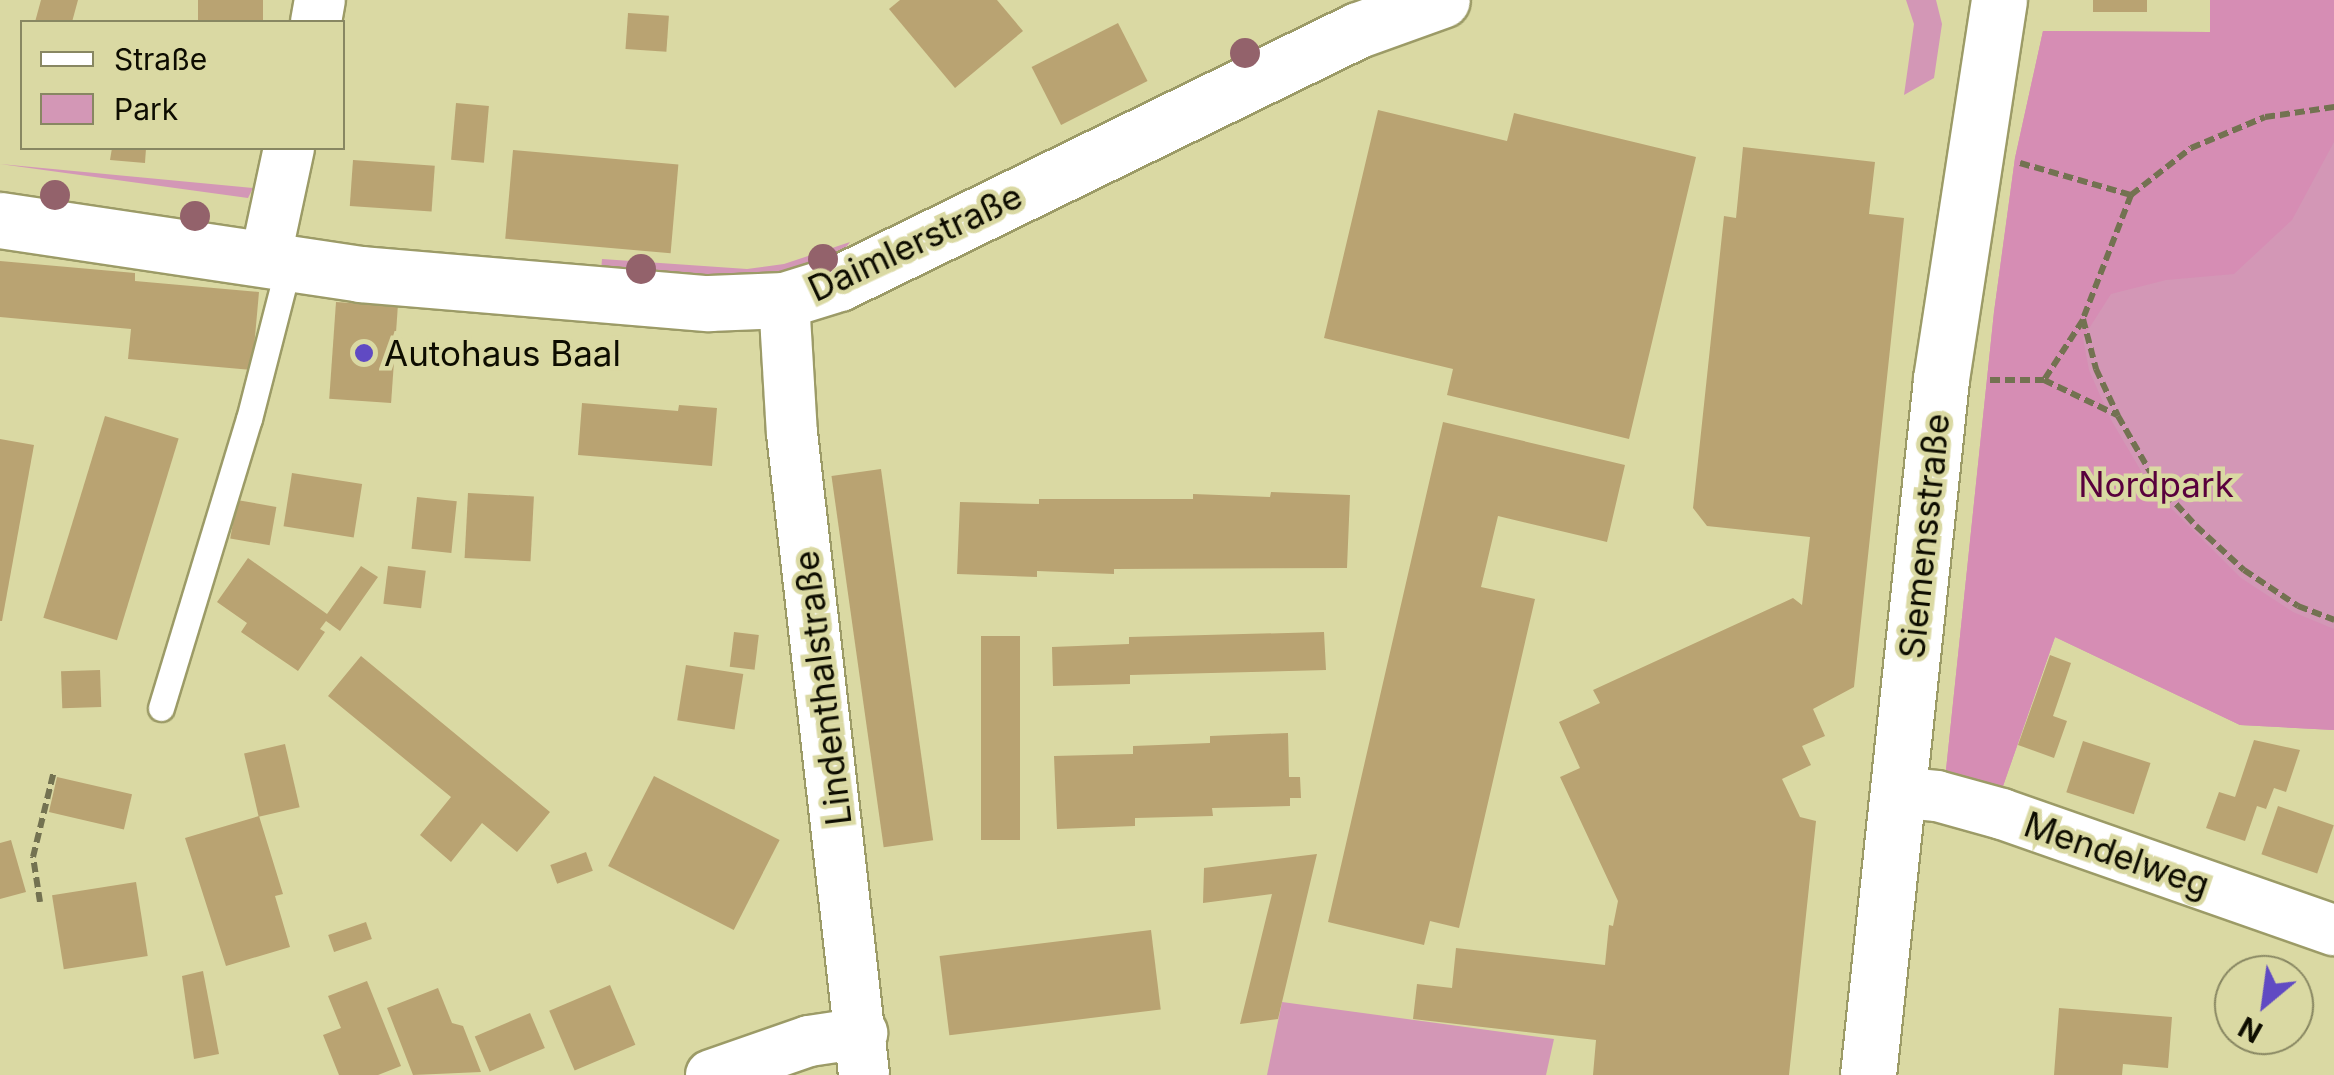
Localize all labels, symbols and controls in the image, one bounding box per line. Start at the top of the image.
legend [20,20,345,150]
text: Straße [114,41,207,77]
text: Park [114,91,178,127]
street label: Daimlerstraße [802,174,1028,310]
place label: Autohaus Baal [384,332,621,374]
marker: Autohaus Baal [353,342,375,364]
street label: Siemensstraße [1890,411,1958,661]
park label: Nordpark [2078,463,2234,505]
street label: Lindenthalstraße [784,548,860,828]
street label: Mendelweg [2019,803,2215,905]
north arrow [2214,955,2314,1055]
text: N [2233,1009,2268,1050]

